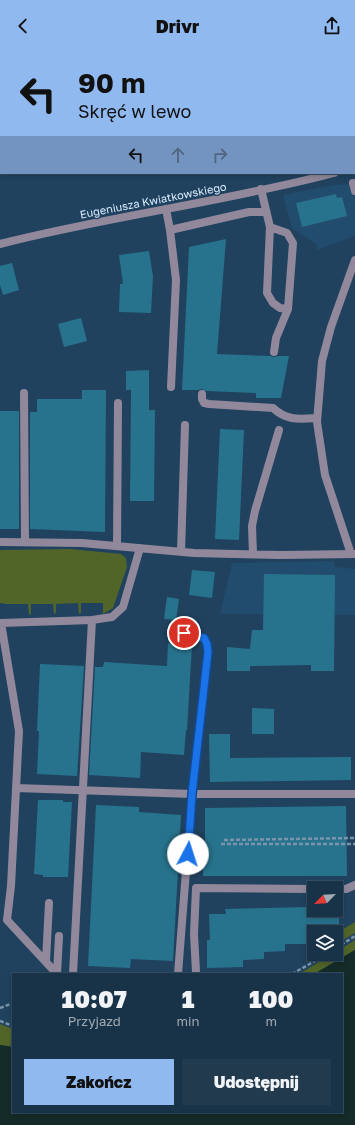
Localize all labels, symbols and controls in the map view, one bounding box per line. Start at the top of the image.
icon: back [12,15,34,37]
text: Drivr [156,15,199,37]
icon: share [321,15,343,37]
text: 90 m [78,66,145,99]
icon: left [12,68,64,120]
text: Skręć w lewo [78,100,191,122]
icon: left [125,144,147,166]
icon: ahead [167,144,189,166]
icon: right [209,144,231,166]
street label: Eugeniusza Kwiatkowskiego [79,179,228,221]
pin [167,616,201,650]
icon: arrive [173,622,195,644]
position arrow [167,833,209,875]
north arrow [307,881,343,917]
map controls [307,881,343,961]
button: layers [307,925,343,961]
text: 10:07 [62,984,127,1013]
text: 1 [182,984,194,1013]
text: 100 [249,984,293,1013]
text: Przyjazd [68,1013,121,1029]
text: min [177,1013,200,1029]
text: m [266,1013,277,1029]
button: Zakończ [24,1059,174,1105]
button: Udostępnij [182,1059,331,1105]

